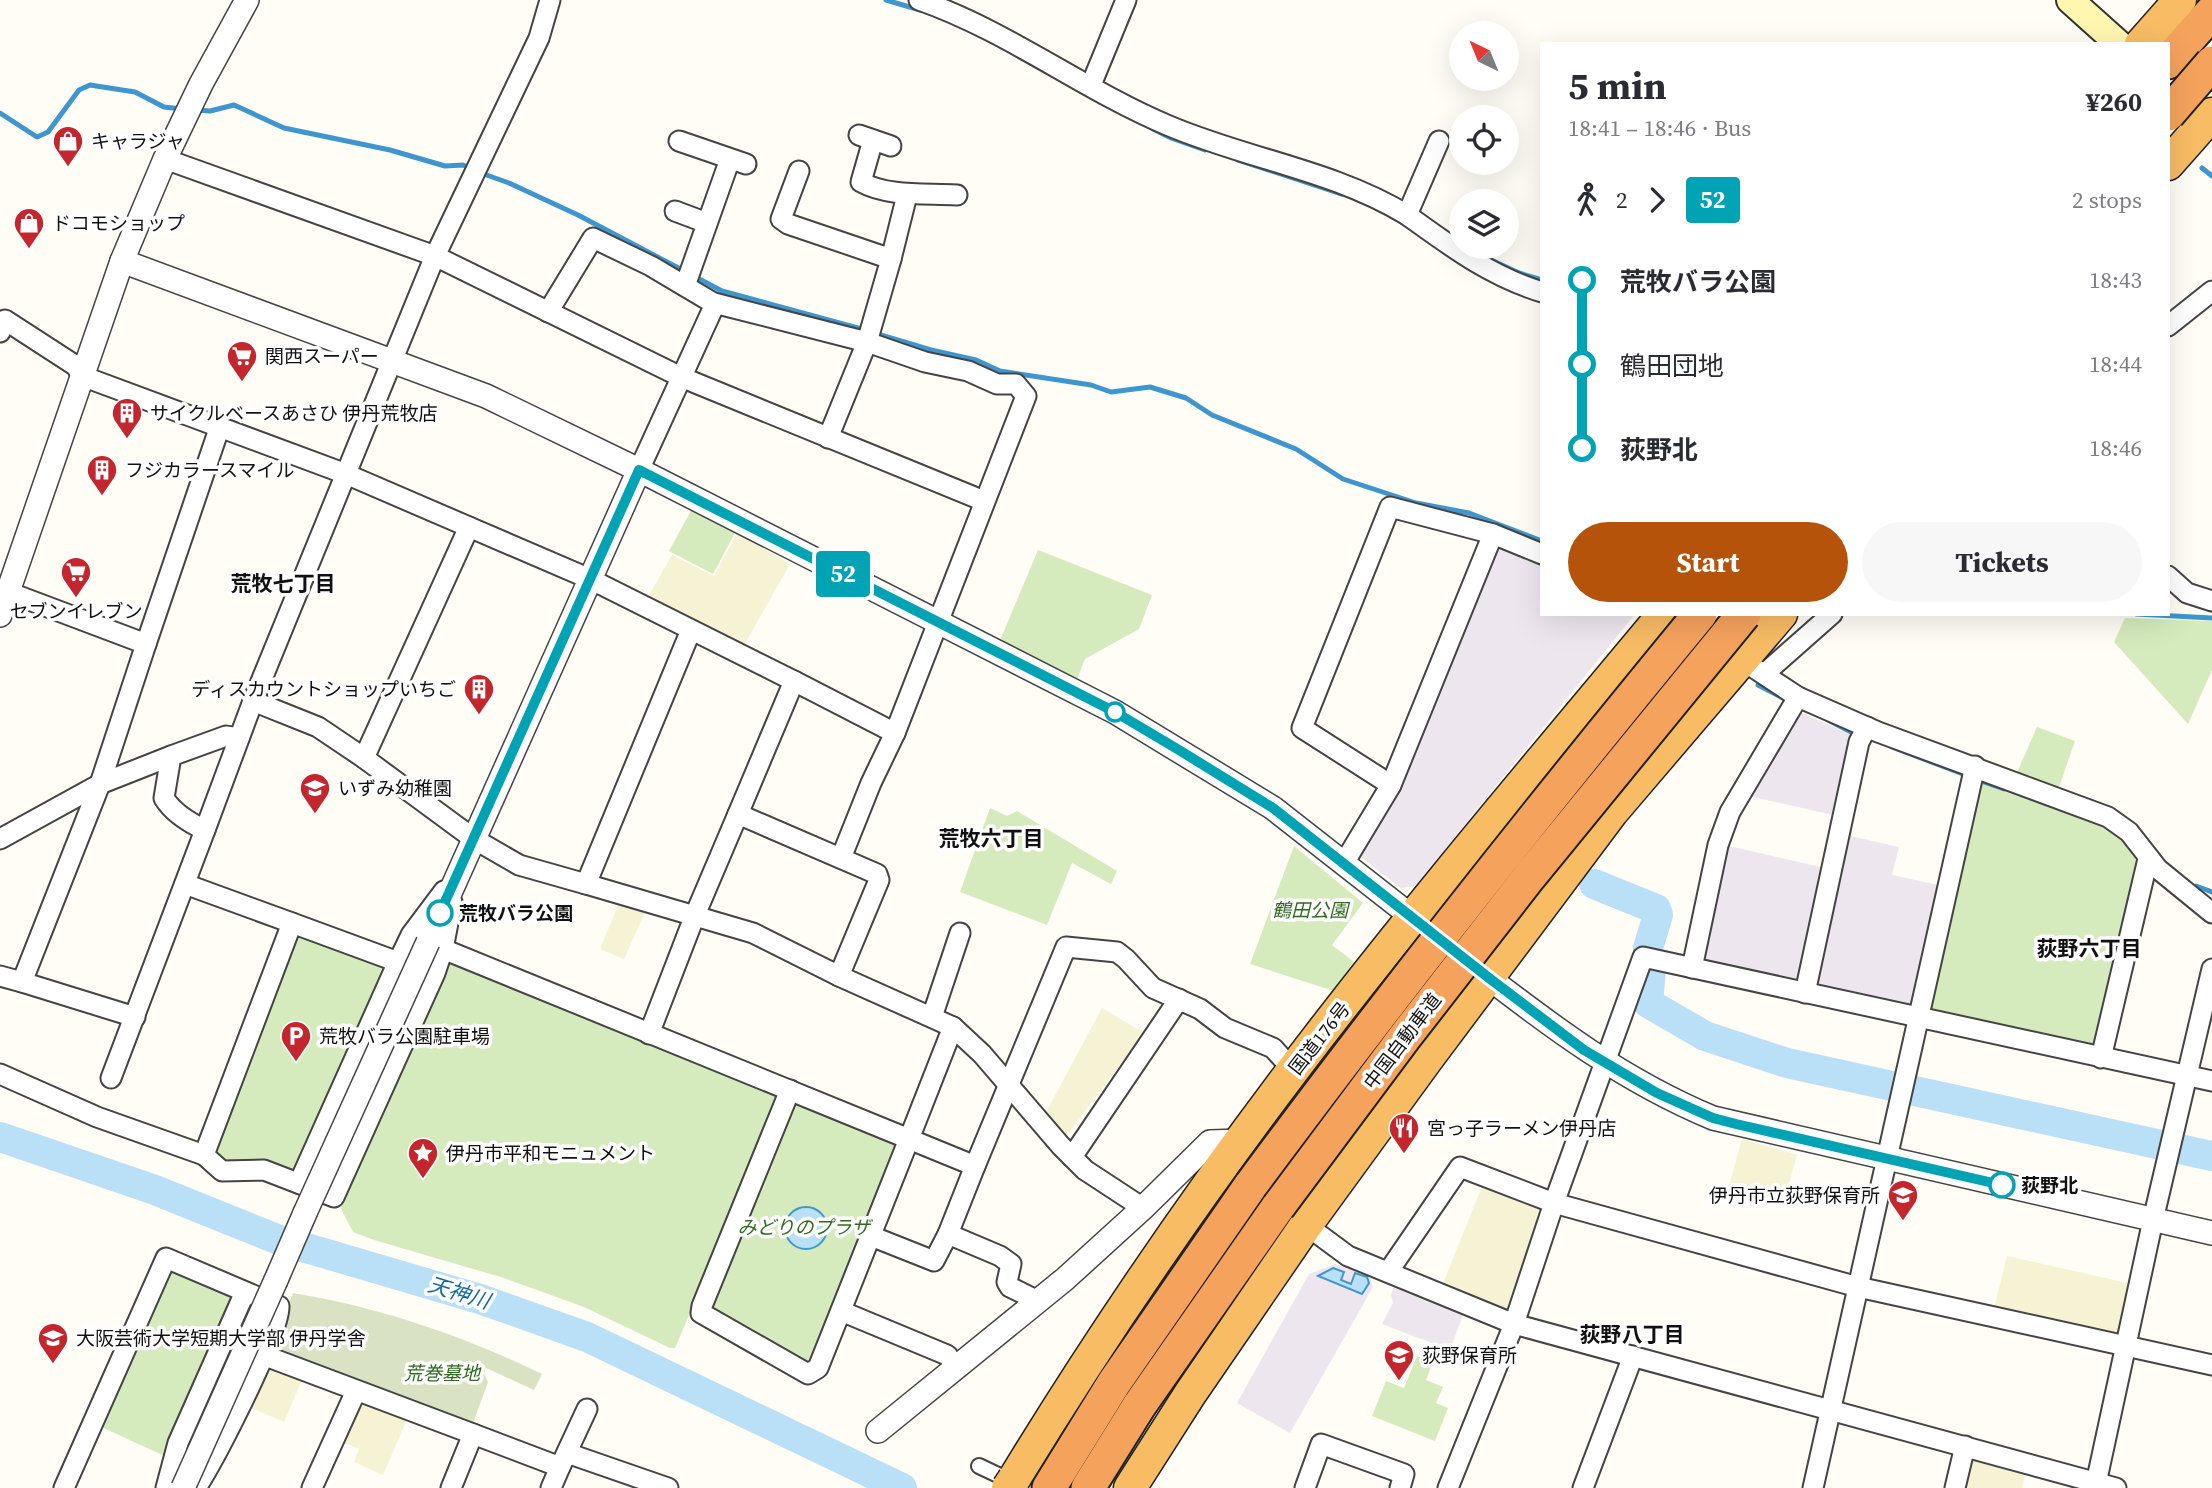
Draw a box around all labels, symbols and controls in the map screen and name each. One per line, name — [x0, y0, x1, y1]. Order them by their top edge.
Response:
north arrow — [1449, 21, 1519, 91]
map controls — [1449, 21, 1519, 259]
text: 5 min — [1568, 60, 1667, 112]
text: ¥260 — [2086, 84, 2142, 120]
button: locate — [1449, 105, 1519, 175]
text: 18:41 – 18:46 · Bus — [1568, 112, 1751, 144]
shop icon: キャラジャ — [51, 124, 85, 168]
place label: キャラジャ — [91, 128, 185, 154]
icon: walk — [1568, 181, 1606, 219]
icon: forward — [1638, 181, 1676, 219]
text: 52 — [1700, 183, 1726, 216]
text: 2 — [1616, 184, 1628, 216]
text: 2 stops — [2072, 184, 2142, 216]
button: layers — [1449, 189, 1519, 259]
shop icon: ドコモショップ — [12, 206, 46, 250]
place label: ドコモショップ — [52, 210, 185, 236]
text: 荒牧バラ公園 — [1620, 264, 1776, 300]
text: 18:43 — [2089, 264, 2142, 296]
supermarket icon: 関西スーパー — [225, 339, 259, 383]
place label: 関西スーパー — [265, 343, 379, 369]
text: 鶴田団地 — [1620, 348, 1724, 384]
text: 18:44 — [2089, 348, 2142, 380]
building icon: サイクルベースあさひ 伊丹荒牧店 — [110, 396, 144, 440]
place label: サイクルベースあさひ 伊丹荒牧店 — [150, 400, 438, 426]
text: 荻野北 — [1620, 432, 1698, 468]
text: 18:46 — [2089, 432, 2142, 464]
building icon: フジカラースマイル — [85, 453, 119, 497]
place label: フジカラースマイル — [125, 457, 294, 483]
button: Start — [1568, 522, 1848, 602]
button: Tickets — [1862, 522, 2142, 602]
line badge: 52 — [812, 551, 874, 597]
supermarket icon: セブンイレブン — [59, 555, 93, 599]
text: 52 — [830, 557, 856, 590]
district label: 荒牧七丁目 — [231, 569, 336, 598]
place label: セブンイレブン — [9, 598, 143, 624]
building icon: ディスカウントショップいちご — [462, 672, 496, 716]
place label: ディスカウントショップいちご — [191, 676, 456, 702]
unlabelled marker — [1105, 702, 1125, 722]
school or university icon: いずみ幼稚園 — [298, 771, 332, 815]
place label: いずみ幼稚園 — [338, 775, 452, 801]
district label: 荒牧六丁目 — [939, 824, 1044, 853]
park label: 鶴田公園 — [1272, 897, 1351, 923]
marker: 荒牧バラ公園 — [427, 900, 453, 926]
place label: 荒牧バラ公園 — [459, 900, 573, 926]
district label: 荻野六丁目 — [2037, 934, 2142, 963]
street label: 中国自動車道 — [1357, 988, 1447, 1094]
street label: 国道176号 — [1282, 996, 1356, 1080]
parking icon: 荒牧バラ公園駐車場 — [279, 1019, 313, 1063]
place label: 荒牧バラ公園駐車場 — [319, 1023, 490, 1049]
restaurant icon: 宮っ子ラーメン伊丹店 — [1387, 1111, 1421, 1155]
place label: 宮っ子ラーメン伊丹店 — [1427, 1115, 1616, 1141]
place icon: 伊丹市平和モニュメント — [406, 1136, 440, 1180]
place label: 伊丹市平和モニュメント — [446, 1140, 655, 1166]
marker: 荻野北 — [1989, 1172, 2015, 1198]
place label: 荻野北 — [2021, 1172, 2078, 1198]
school or university icon: 伊丹市立荻野保育所 — [1886, 1178, 1920, 1222]
place label: 伊丹市立荻野保育所 — [1709, 1182, 1880, 1208]
park label: みどりのプラザ — [737, 1214, 873, 1240]
water label: 天神川 — [425, 1269, 495, 1316]
district label: 荻野八丁目 — [1580, 1320, 1685, 1349]
school or university icon: 大阪芸術大学短期大学部 伊丹学舎 — [36, 1321, 70, 1365]
place label: 大阪芸術大学短期大学部 伊丹学舎 — [76, 1325, 365, 1351]
school or university icon: 荻野保育所 — [1382, 1338, 1416, 1382]
place label: 荻野保育所 — [1422, 1342, 1517, 1368]
park label: 荒巻墓地 — [404, 1360, 482, 1386]

